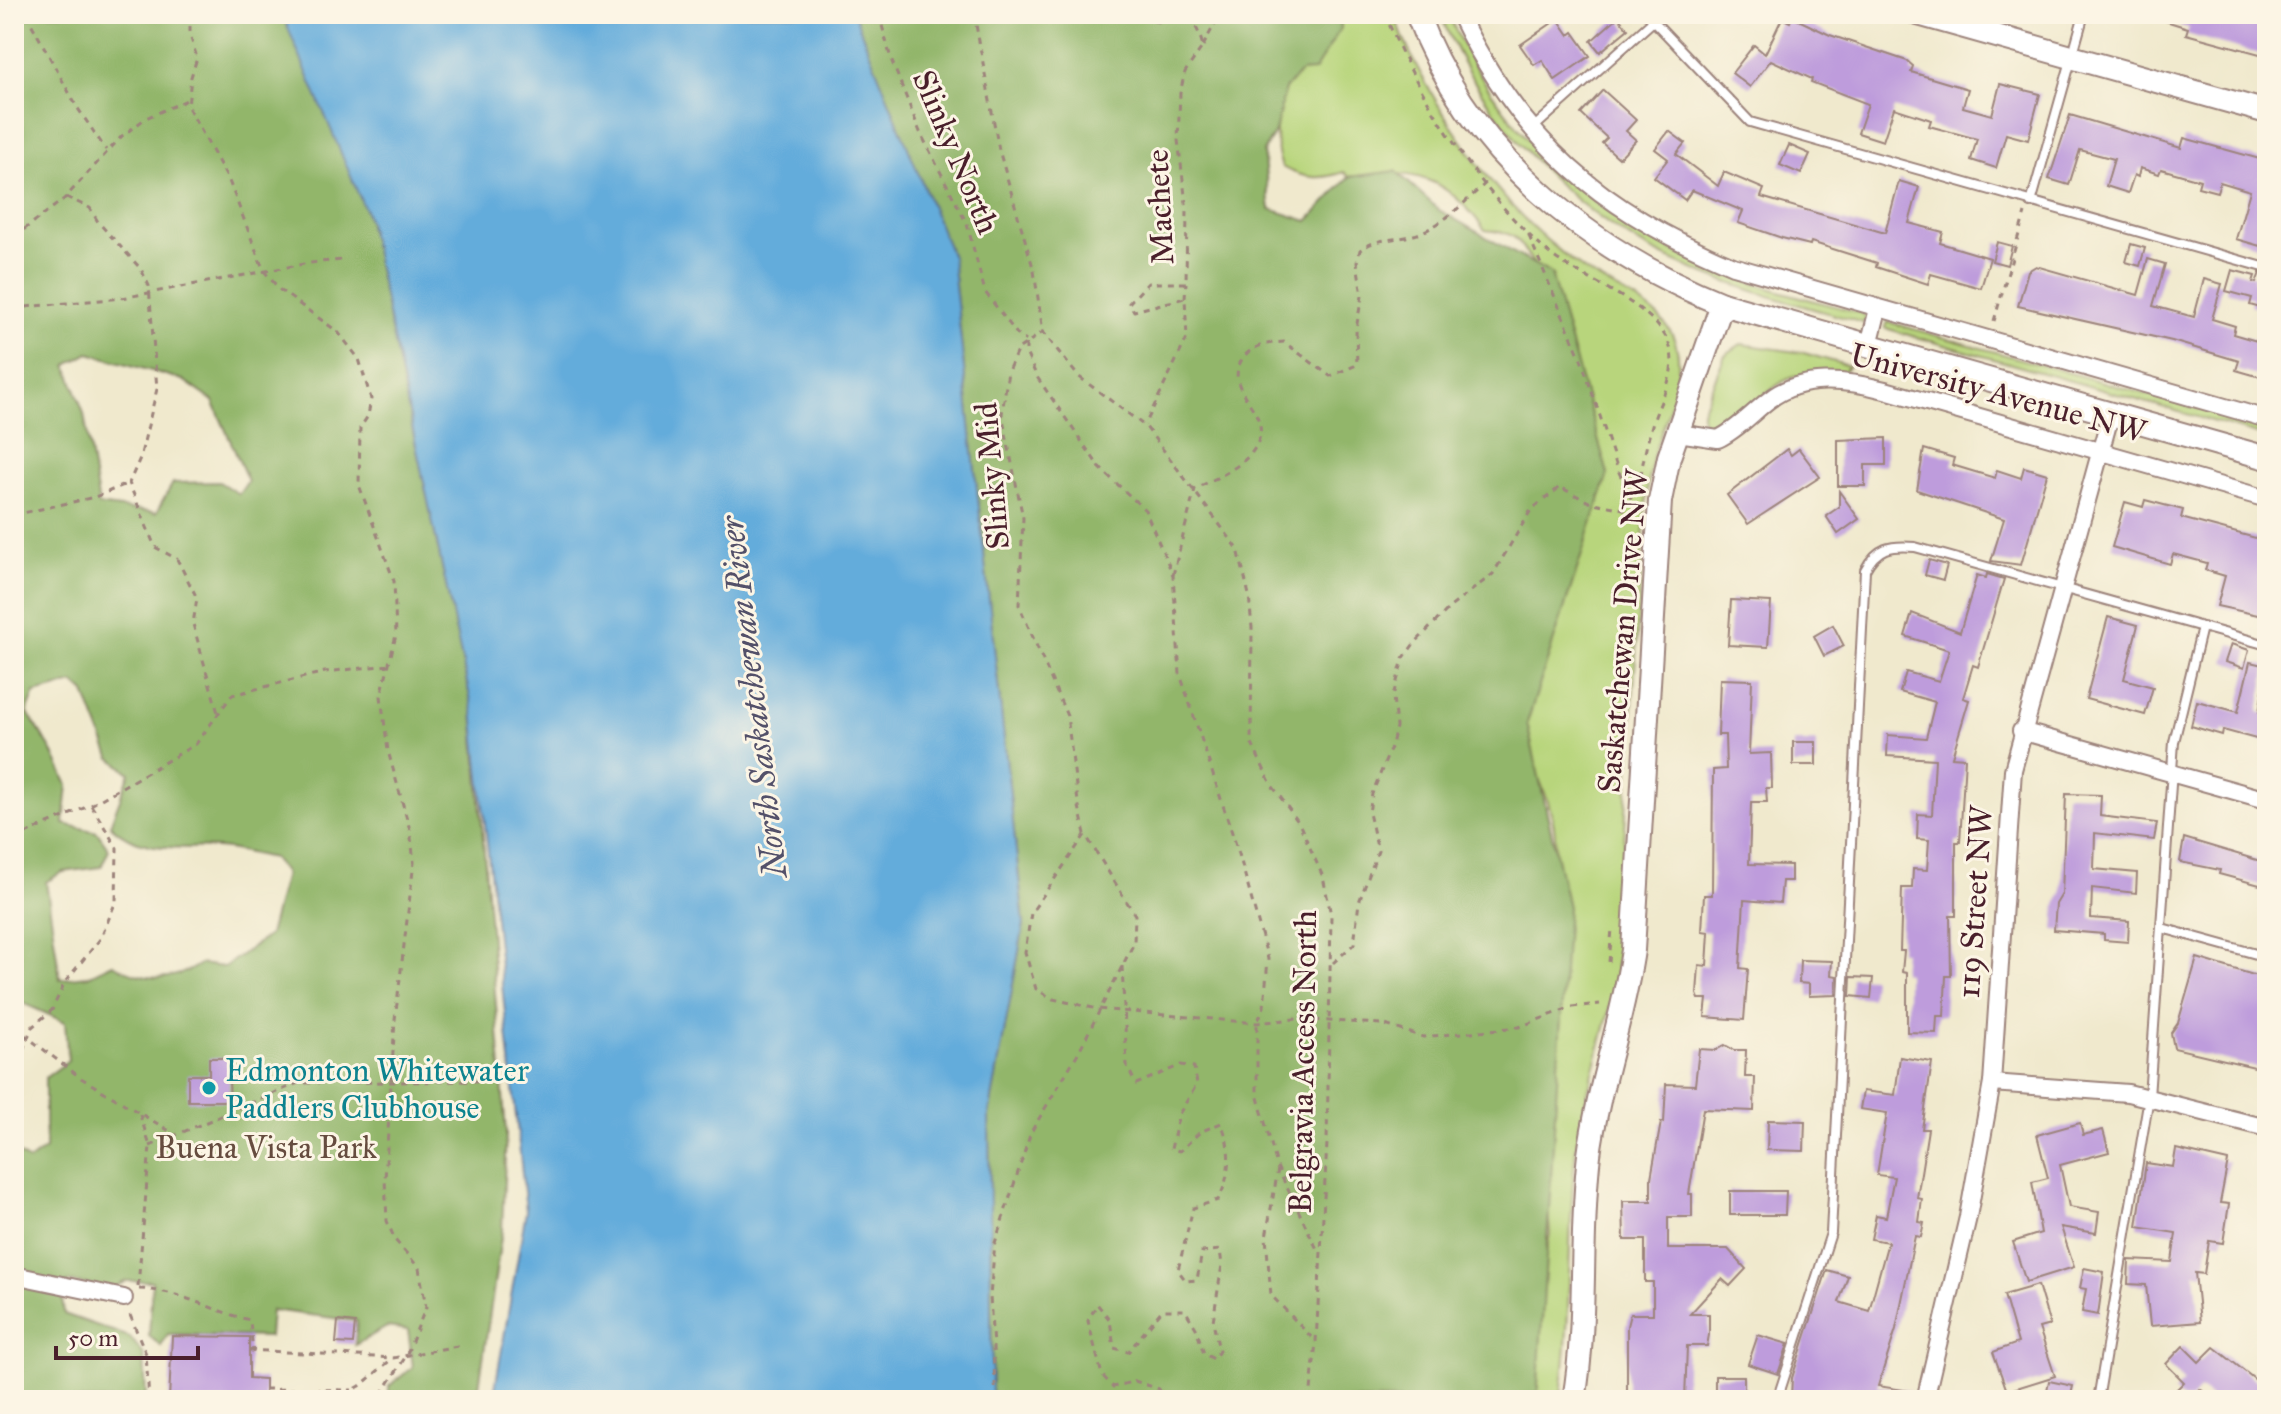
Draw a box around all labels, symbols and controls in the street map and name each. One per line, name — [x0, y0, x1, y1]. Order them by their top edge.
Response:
street label: Slinky North — [904, 64, 1008, 240]
street label: Machete — [1137, 148, 1183, 266]
street label: University Avenue NW — [1846, 335, 2151, 451]
street label: Slinky Mid — [966, 401, 1018, 551]
street label: Saskatchewan Drive NW — [1589, 467, 1657, 794]
water label: North Saskatchewan River — [710, 512, 796, 882]
street label: 119 Street NW — [1949, 804, 2001, 1000]
street label: Belgravia Access North — [1281, 910, 1325, 1214]
place label: Edmonton Whitewater Paddlers Clubhouse — [225, 1051, 529, 1127]
marker: Edmonton Whitewater Paddlers Clubhouse — [200, 1079, 218, 1097]
park label: Buena Vista Park — [155, 1128, 377, 1167]
scale bar — [56, 1310, 198, 1360]
text: 50 m — [68, 1323, 118, 1353]

